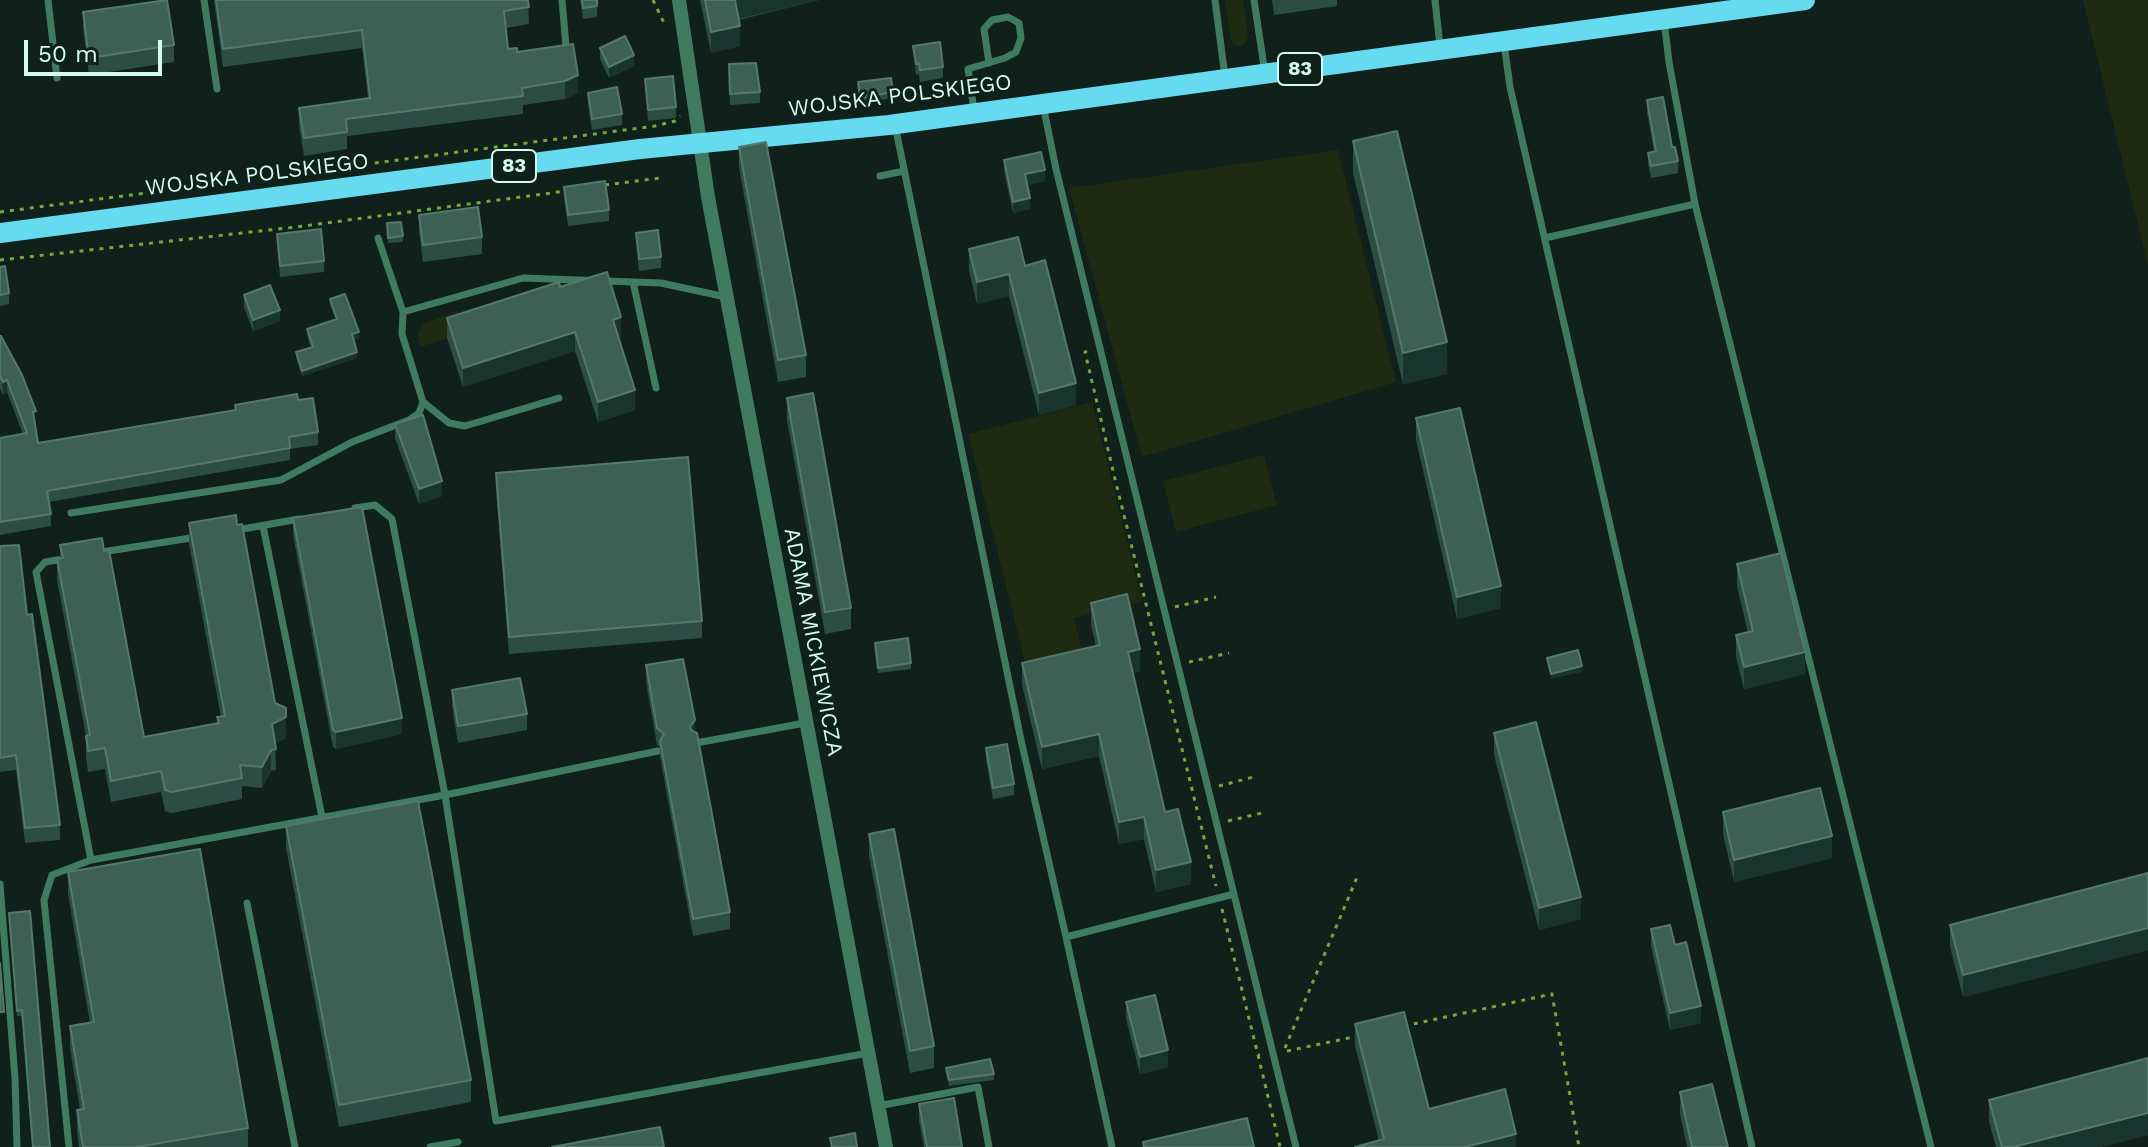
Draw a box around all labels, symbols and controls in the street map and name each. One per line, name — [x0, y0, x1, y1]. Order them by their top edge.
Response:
scale bar — [28, 24, 166, 74]
text: 50 m — [38, 40, 98, 68]
road number: 83 — [1278, 53, 1322, 85]
street label: WOJSKA POLSKIEGO — [787, 69, 1013, 123]
street label: WOJSKA POLSKIEGO — [144, 148, 370, 202]
road number: 83 — [492, 150, 536, 182]
street label: ADAMA MICKIEWICZA — [778, 526, 848, 758]

